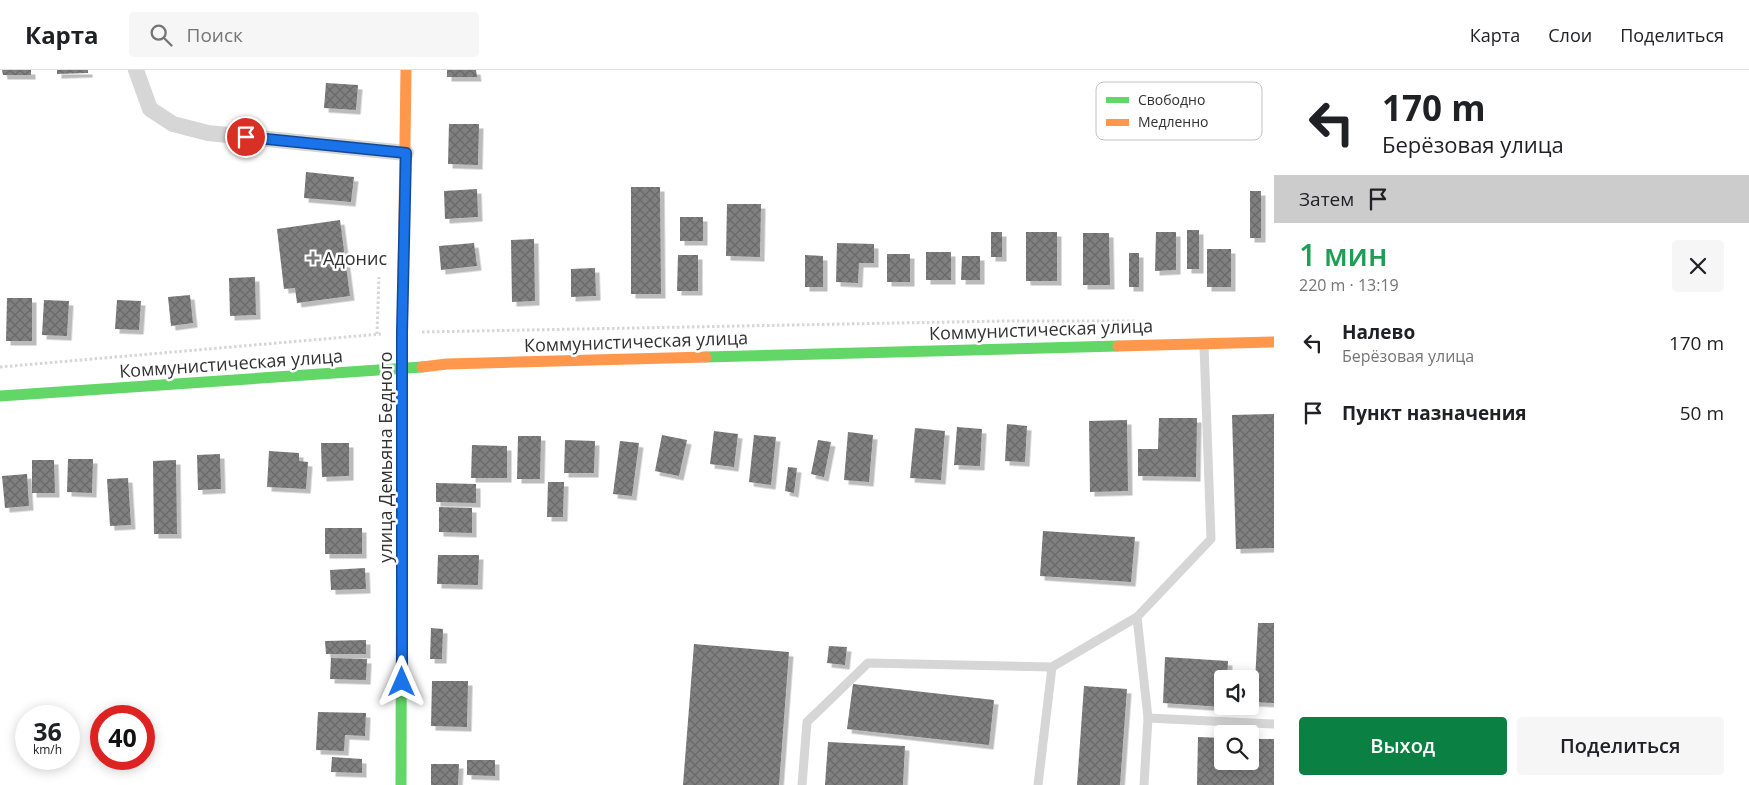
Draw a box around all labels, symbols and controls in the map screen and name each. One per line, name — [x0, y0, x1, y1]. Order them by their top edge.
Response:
search box — [129, 12, 479, 57]
text: Карта — [25, 18, 99, 51]
icon: search — [147, 21, 175, 49]
text: Поиск — [187, 22, 243, 48]
text: Карта — [1470, 23, 1520, 47]
text: Слои — [1548, 23, 1592, 47]
text: Поделиться — [1620, 23, 1724, 47]
legend — [1096, 82, 1262, 140]
text: 170 m — [1382, 84, 1486, 131]
text: Свободно — [1138, 90, 1205, 109]
icon: left — [1299, 90, 1364, 155]
text: Медленно — [1138, 112, 1209, 131]
pin — [225, 116, 267, 158]
icon: arrive — [232, 123, 260, 151]
text: Берёзовая улица — [1382, 129, 1564, 159]
icon: arrive — [1364, 185, 1392, 213]
text: Затем — [1299, 186, 1354, 212]
text: 1 мин — [1299, 234, 1387, 275]
button: close — [1672, 240, 1724, 292]
place label: Адонис — [323, 246, 387, 270]
marker: Адонис — [307, 252, 319, 264]
text: 220 m · 13:19 — [1299, 274, 1399, 296]
street label: Коммунистическая улица — [929, 313, 1153, 345]
text: Налево — [1342, 319, 1415, 345]
street label: Коммунистическая улица — [524, 325, 748, 357]
icon: left — [1299, 329, 1327, 357]
text: 170 m — [1669, 330, 1724, 356]
street label: Коммунистическая улица — [118, 343, 344, 383]
text: Берёзовая улица — [1342, 345, 1474, 367]
street label: улица Демьяна Бедного — [373, 351, 397, 563]
icon: arrive — [1299, 399, 1327, 427]
text: Пункт назначения — [1342, 400, 1527, 426]
text: 50 m — [1680, 400, 1724, 426]
position arrow — [375, 655, 427, 707]
map controls — [1214, 670, 1259, 770]
button: sound — [1214, 670, 1259, 715]
speed limit sign: 40 — [90, 705, 155, 770]
text: 36 — [33, 714, 62, 748]
button: Выход — [1299, 717, 1507, 775]
button: Поделиться — [1517, 717, 1724, 775]
button: search — [1214, 725, 1259, 770]
text: km/h — [33, 741, 62, 758]

